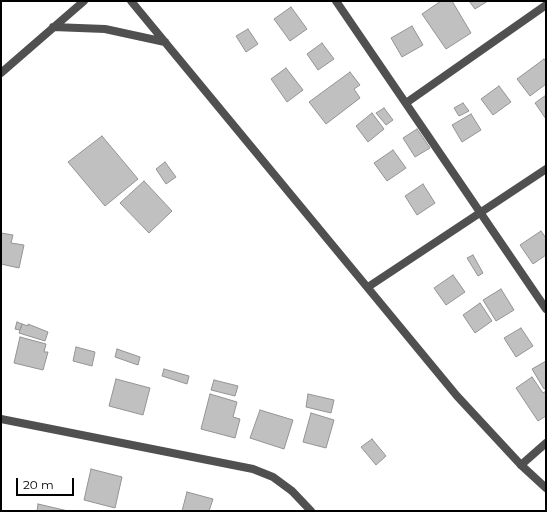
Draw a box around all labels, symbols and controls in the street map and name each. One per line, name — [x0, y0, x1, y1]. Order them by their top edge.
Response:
scale bar — [18, 470, 76, 496]
text: 20 m — [23, 477, 54, 492]

